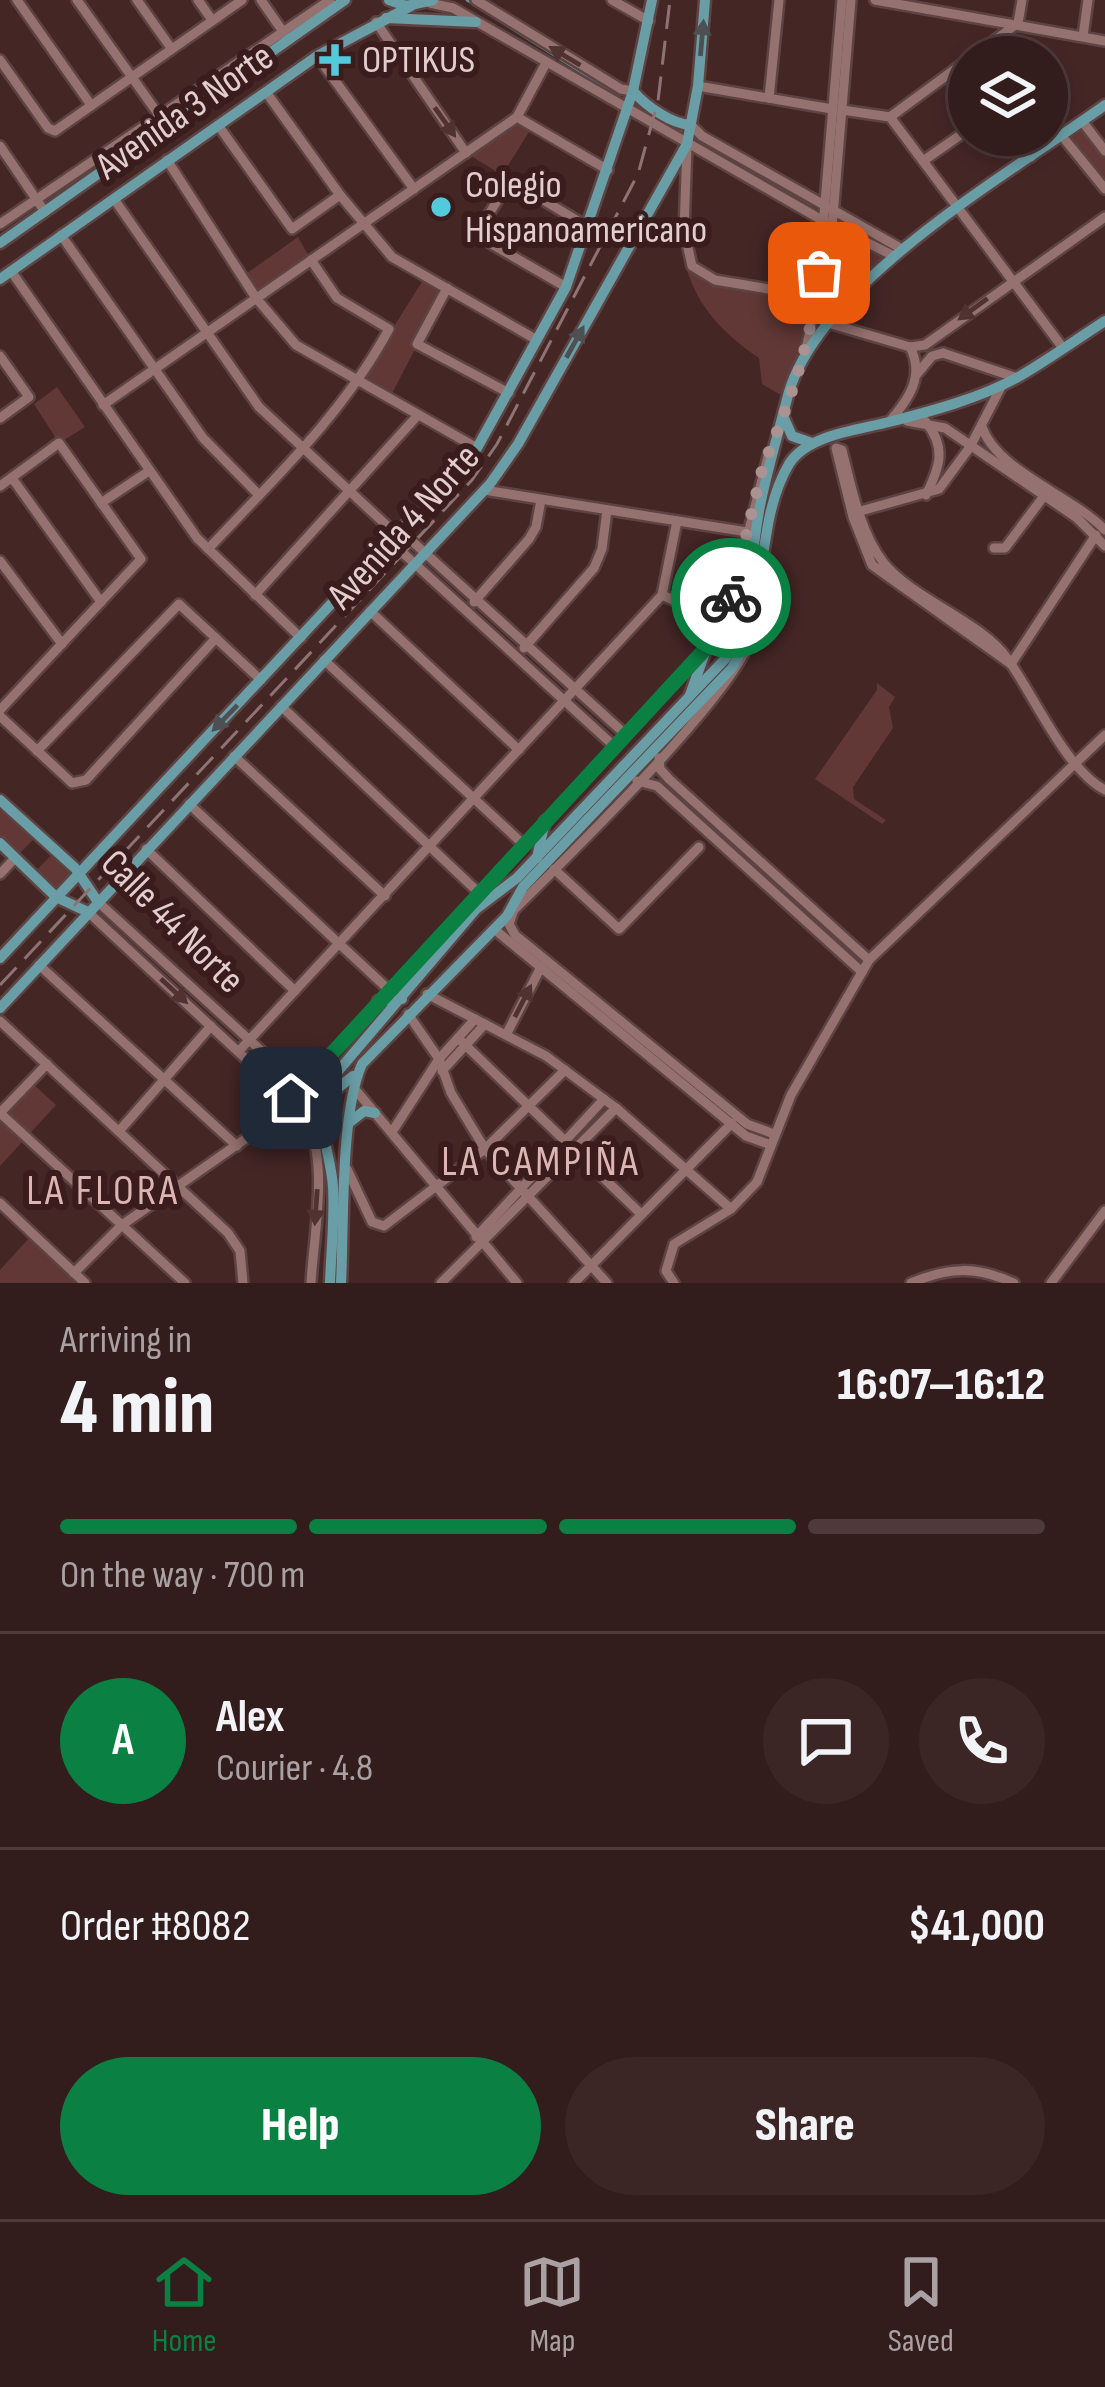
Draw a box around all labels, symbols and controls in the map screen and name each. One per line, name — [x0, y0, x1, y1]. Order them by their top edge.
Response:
one-way arrow — [693, 19, 712, 56]
street label: Avenida 3 Norte — [86, 34, 283, 191]
map controls — [948, 36, 1068, 156]
button: layers — [948, 36, 1068, 156]
place label: OPTIKUS — [362, 37, 475, 84]
marker: OPTIKUS — [319, 44, 351, 76]
one-way arrow — [548, 46, 582, 67]
one-way arrow — [433, 106, 456, 139]
place label: Colegio Hispanoamericano — [465, 162, 707, 254]
marker: Colegio Hispanoamericano — [428, 194, 454, 220]
pin — [768, 222, 870, 324]
icon: bag — [786, 240, 852, 306]
one-way arrow — [957, 296, 989, 320]
one-way arrow — [564, 325, 585, 359]
street label: Avenida 4 Norte — [317, 435, 490, 620]
courier — [671, 538, 791, 658]
icon: bike — [698, 565, 764, 631]
one-way arrow — [212, 703, 240, 732]
street label: Calle 44 Norte — [90, 840, 254, 1004]
one-way arrow — [159, 977, 188, 1004]
one-way arrow — [513, 984, 533, 1019]
pin — [240, 1047, 342, 1149]
icon: home — [258, 1065, 324, 1131]
district label: LA CAMPIÑA — [441, 1137, 641, 1188]
district label: LA FLORA — [26, 1166, 180, 1217]
one-way arrow — [306, 1189, 325, 1226]
text: Arriving in — [60, 1317, 192, 1364]
text: 16:07–16:12 — [837, 1358, 1045, 1413]
text: 4 min — [60, 1362, 214, 1455]
text: On the way · 700 m — [60, 1552, 305, 1599]
button: chat — [763, 1678, 889, 1804]
button: phone — [919, 1678, 1045, 1804]
text: Alex — [216, 1690, 284, 1745]
text: A — [112, 1713, 134, 1768]
text: Courier · 4.8 — [216, 1745, 373, 1792]
text: Order #8082 — [60, 1899, 250, 1954]
text: $41,000 — [908, 1899, 1045, 1954]
button: Help — [60, 2057, 541, 2195]
button: Share — [565, 2057, 1045, 2195]
tab: Home — [151, 2249, 217, 2361]
tab: Map — [519, 2249, 585, 2361]
tab: Saved — [888, 2249, 954, 2361]

